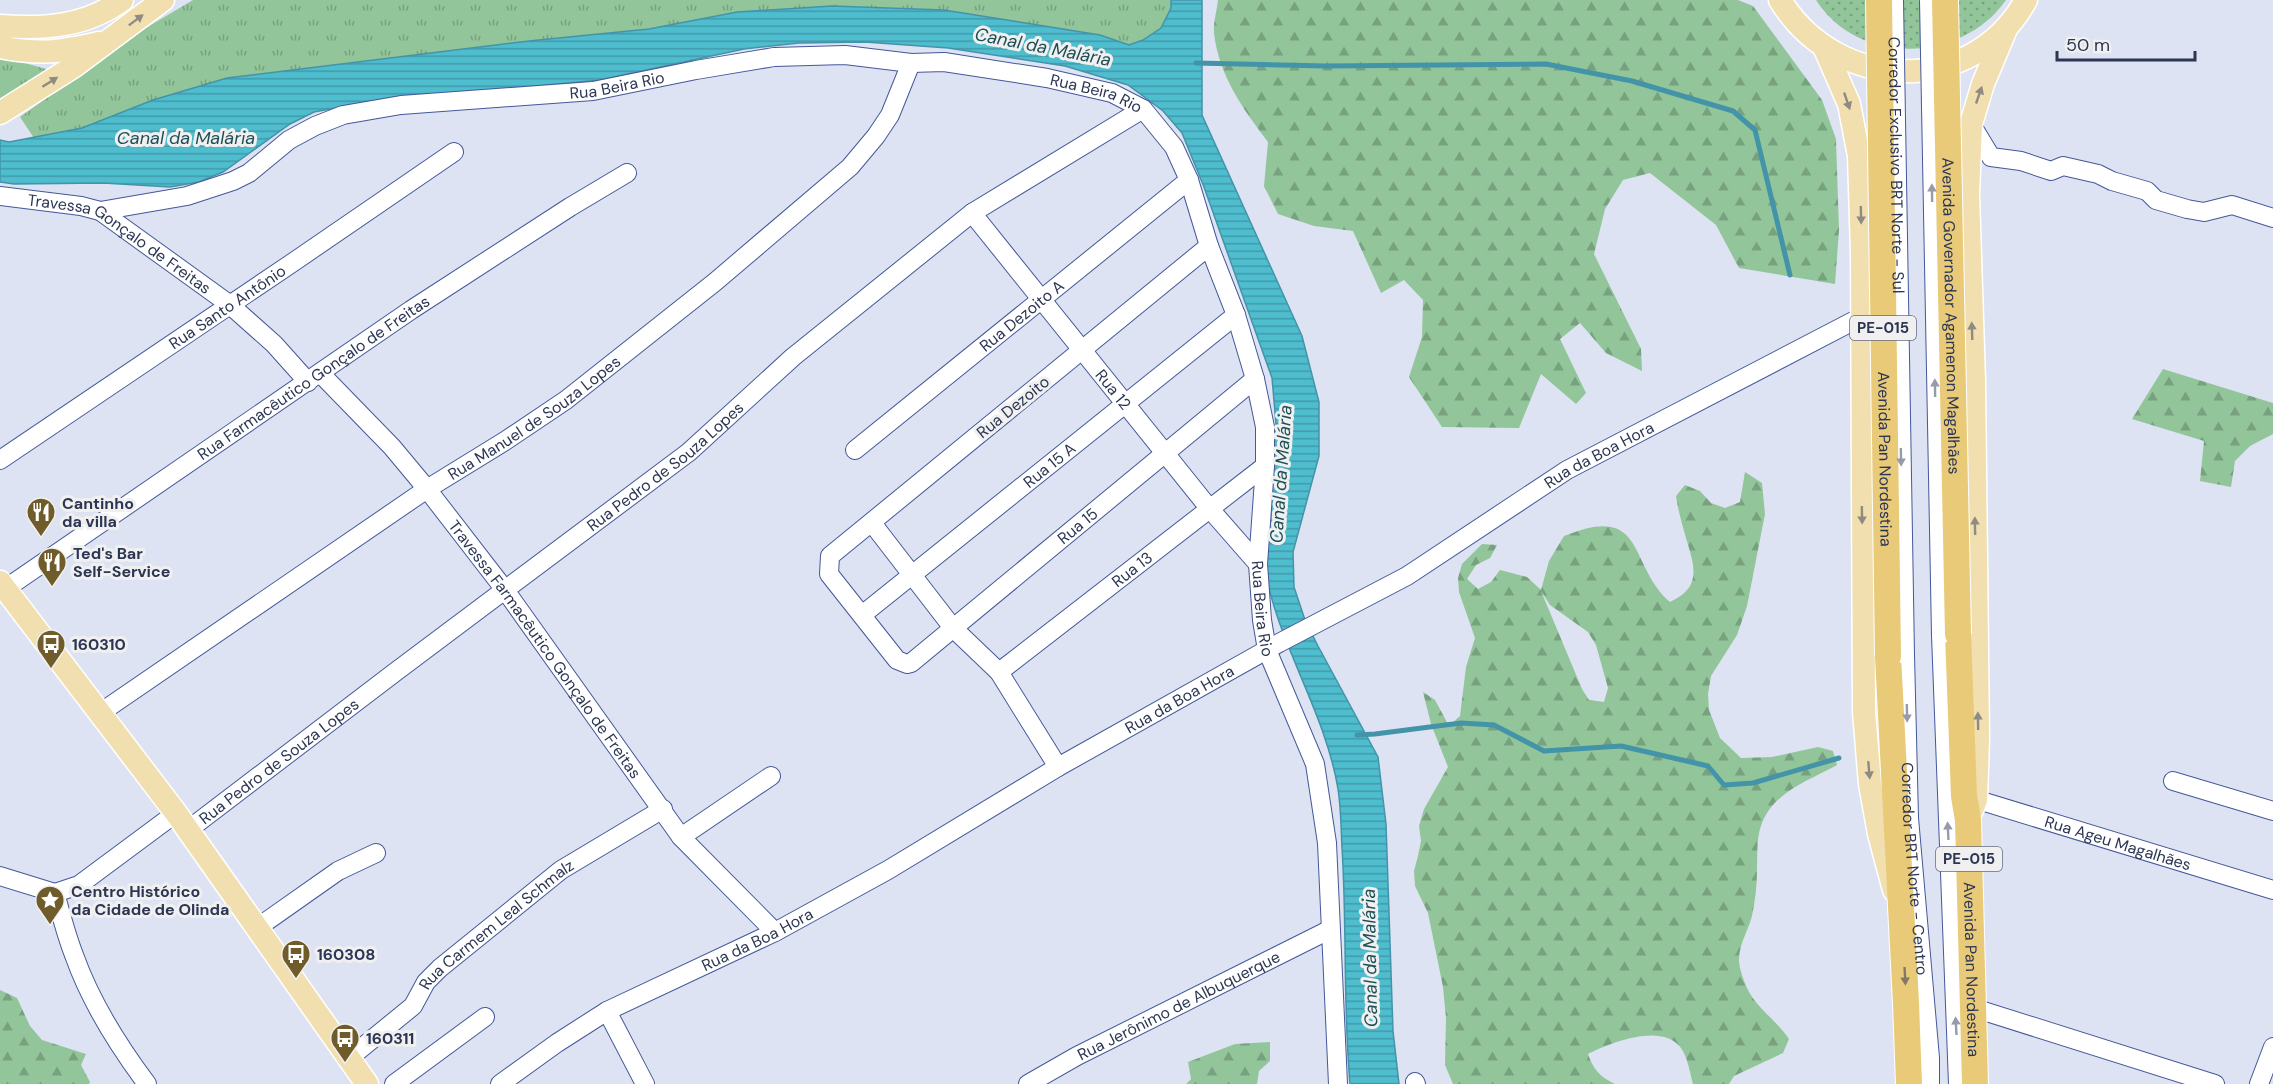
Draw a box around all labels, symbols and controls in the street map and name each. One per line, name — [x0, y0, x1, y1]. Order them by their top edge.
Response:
one-way arrow — [129, 15, 144, 27]
water label: Canal da Malária — [973, 22, 1113, 72]
scale bar — [2057, 24, 2195, 62]
text: 50 m — [2066, 33, 2110, 57]
street label: Corredor Exclusivo BRT Norte - Sul — [1884, 36, 1909, 294]
street label: Rua Beira Rio — [569, 66, 666, 103]
street label: Rua Beira Rio — [1048, 69, 1146, 117]
one-way arrow — [42, 76, 58, 87]
one-way arrow — [1975, 86, 1985, 104]
one-way arrow — [1842, 92, 1852, 110]
water label: Canal da Malária — [117, 126, 255, 150]
street label: Avenida Governador Agamenon Magalhães — [1938, 157, 1965, 475]
one-way arrow — [1927, 183, 1936, 202]
street label: Travessa Gonçalo de Freitas — [26, 189, 216, 298]
one-way arrow — [1856, 205, 1865, 224]
street label: Rua Santo Antônio — [165, 260, 290, 354]
street label: Rua Dezoito A — [975, 275, 1068, 356]
street label: Rua Farmacêutico Gonçalo de Freitas — [193, 290, 434, 464]
road number: PE-015 — [1850, 316, 1916, 340]
one-way arrow — [1967, 321, 1977, 340]
street label: Rua Manuel de Souza Lopes — [443, 351, 625, 484]
street label: Rua 12 — [1091, 365, 1136, 414]
street label: Rua Dezoito — [972, 371, 1054, 443]
street label: Avenida Pan Nordestina — [1874, 371, 1897, 547]
one-way arrow — [1930, 378, 1940, 397]
street label: Rua Pedro de Souza Lopes — [582, 397, 748, 536]
water label: Canal da Malária — [1264, 404, 1298, 544]
street label: Rua da Boa Hora — [1540, 416, 1657, 493]
street label: Rua 15 A — [1019, 437, 1080, 492]
one-way arrow — [1897, 448, 1906, 467]
place label: Cantinho da villa — [62, 493, 134, 532]
restaurant icon: Cantinho da villa — [25, 496, 57, 538]
street label: Rua 15 — [1053, 503, 1102, 548]
one-way arrow — [1858, 505, 1867, 524]
street label: Travessa Farmacêutico Gonçalo de Freitas — [444, 516, 646, 782]
one-way arrow — [1971, 516, 1980, 535]
place label: Ted's Bar Self-Service — [73, 543, 170, 582]
restaurant icon: Ted's Bar Self-Service — [36, 546, 68, 588]
street label: Rua 13 — [1107, 547, 1156, 592]
street label: Rua Beira Rio — [1247, 560, 1279, 660]
bus stop icon: 160310 — [35, 628, 67, 670]
place label: 160310 — [72, 634, 126, 655]
street label: Rua da Boa Hora — [1121, 660, 1238, 738]
street label: Rua Pedro de Souza Lopes — [195, 693, 363, 828]
one-way arrow — [1902, 704, 1911, 723]
one-way arrow — [1973, 711, 1983, 730]
one-way arrow — [1864, 760, 1874, 779]
street label: Corredor BRT Norte - Centro — [1897, 762, 1933, 976]
street label: Rua Ageu Magalhães — [2042, 810, 2194, 875]
one-way arrow — [1943, 821, 1952, 840]
road number: PE-015 — [1936, 847, 2002, 871]
street label: Rua Carmem Leal Schmalz — [414, 854, 577, 993]
place label: Centro Histórico da Cidade de Olinda — [71, 881, 229, 920]
street label: Avenida Pan Nordestina — [1959, 882, 1985, 1057]
place icon: Centro Histórico da Cidade de Olinda — [34, 884, 66, 926]
water label: Canal da Malária — [1357, 889, 1383, 1027]
street label: Rua da Boa Hora — [698, 903, 817, 976]
bus stop icon: 160308 — [280, 938, 312, 980]
place label: 160308 — [317, 944, 375, 965]
street label: Rua Jerônimo de Albuquerque — [1074, 946, 1283, 1065]
one-way arrow — [1900, 967, 1910, 986]
one-way arrow — [1952, 1016, 1961, 1035]
bus stop icon: 160311 — [329, 1022, 361, 1064]
place label: 160311 — [366, 1028, 414, 1049]

